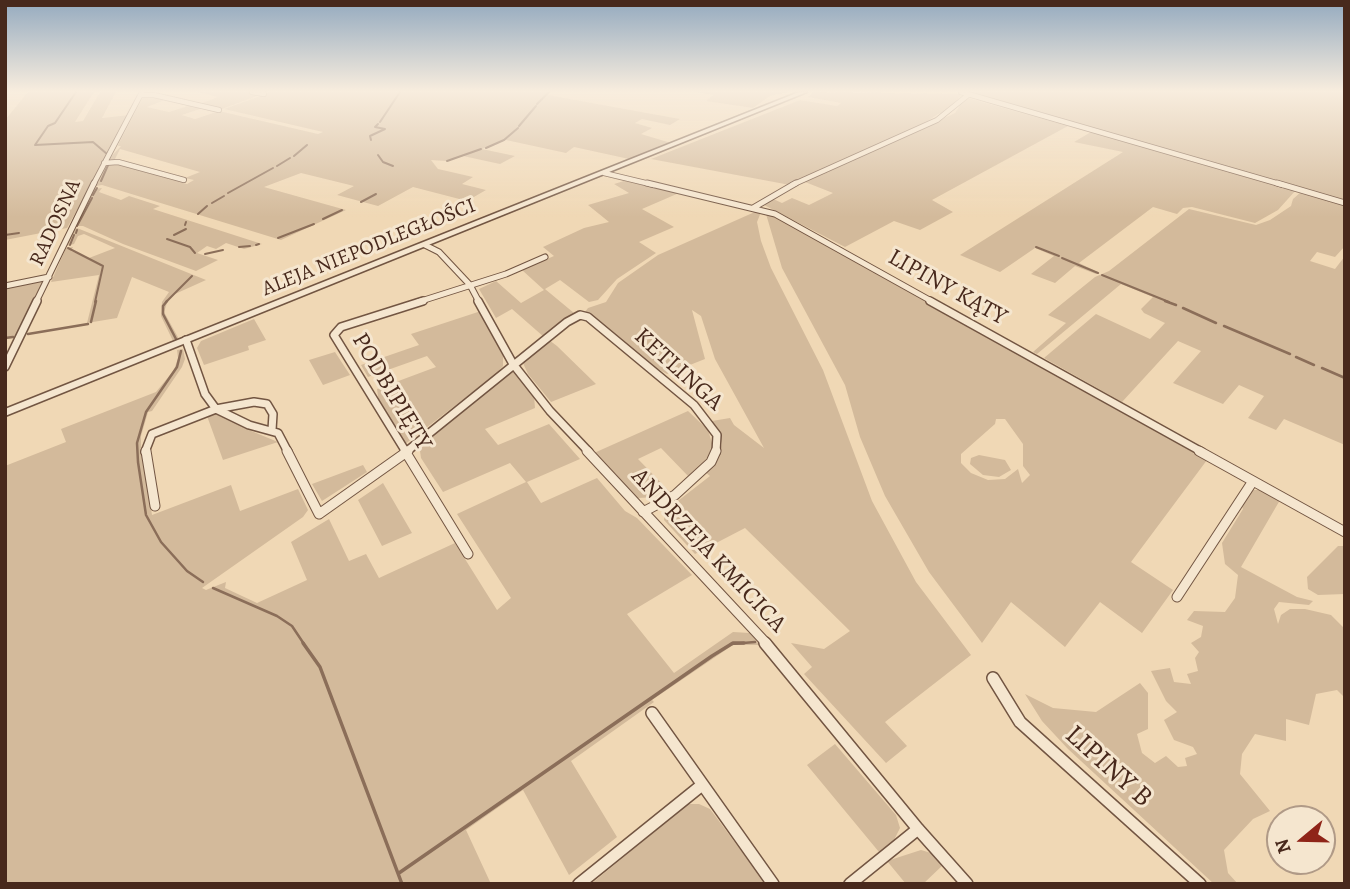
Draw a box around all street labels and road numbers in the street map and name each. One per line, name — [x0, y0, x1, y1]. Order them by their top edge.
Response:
street label: RADOSNA — [25, 176, 87, 270]
street label: ALEJA NIEPODLEGŁOŚCI — [259, 194, 479, 302]
street label: LIPINY KĄTY — [883, 244, 1011, 332]
street label: KETLINGA — [627, 322, 729, 418]
street label: PODBIPIĘTY — [345, 328, 437, 456]
street label: ANDRZEJA KMICICA — [625, 463, 791, 639]
street label: LIPINY B — [1057, 719, 1159, 815]

